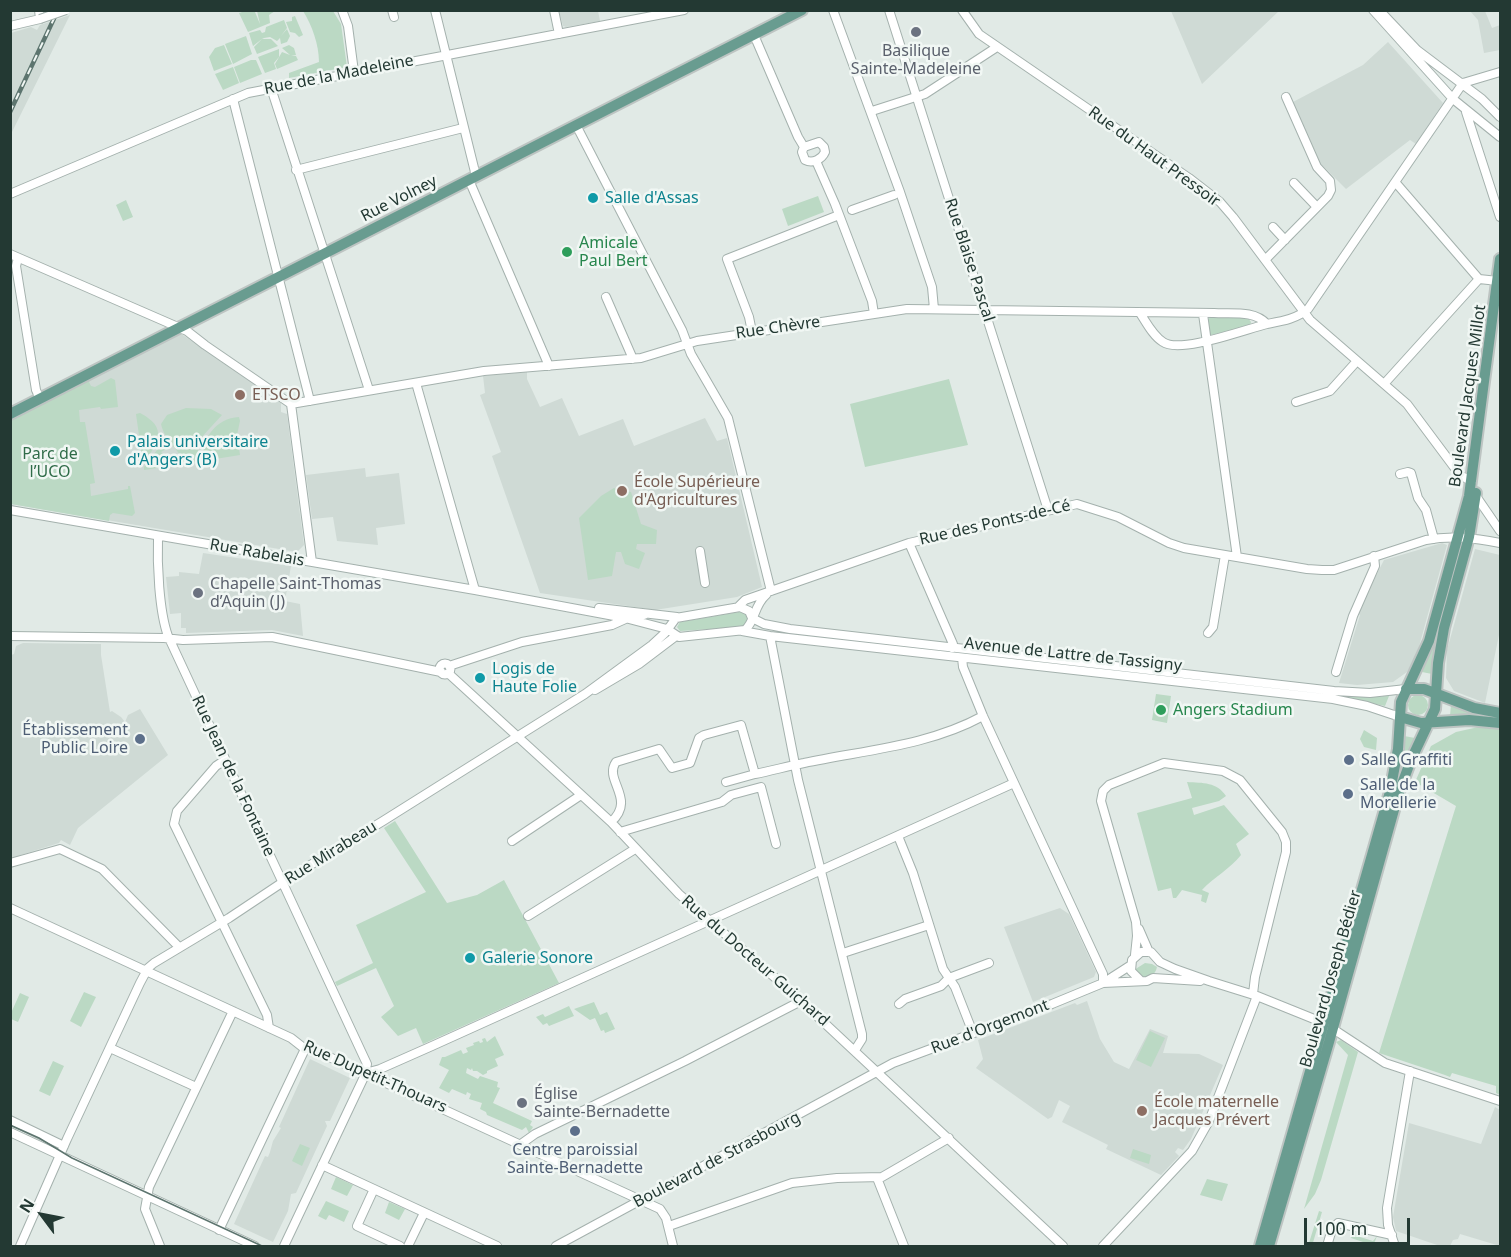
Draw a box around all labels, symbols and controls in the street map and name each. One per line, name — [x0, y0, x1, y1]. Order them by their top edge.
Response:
marker: Basilique Sainte-Madeleine — [909, 25, 923, 39]
place label: Basilique Sainte-Madeleine — [851, 41, 981, 79]
street label: Rue de la Madeleine — [263, 51, 415, 99]
street label: Rue du Haut Pressoir — [1084, 103, 1224, 211]
street label: Rue Volney — [358, 172, 440, 226]
place label: Salle d'Assas — [605, 188, 699, 208]
marker: Salle d'Assas — [586, 191, 600, 205]
street label: Rue Blaise Pascal — [940, 196, 998, 324]
place label: Amicale Paul Bert — [579, 233, 648, 271]
marker: Amicale Paul Bert — [560, 245, 574, 259]
street label: Boulevard Jacques Millot — [1446, 303, 1490, 489]
street label: Rue Chèvre — [734, 313, 822, 343]
place label: ETSCO — [252, 385, 301, 405]
marker: ETSCO — [233, 388, 247, 402]
place label: Palais universitaire d'Angers (B) — [127, 432, 268, 470]
park label: Parc de l’UCO — [22, 444, 78, 482]
marker: Palais universitaire d'Angers (B) — [108, 444, 122, 458]
place label: École Supérieure d'Agricultures — [634, 472, 760, 510]
marker: École Supérieure d'Agricultures — [615, 484, 629, 498]
street label: Rue des Ponts-de-Cé — [917, 496, 1073, 550]
street label: Rue Rabelais — [208, 535, 306, 571]
place label: Chapelle Saint-Thomas d’Aquin (J) — [210, 574, 381, 612]
marker: Chapelle Saint-Thomas d’Aquin (J) — [191, 586, 205, 600]
street label: Avenue de Lattre de Tassigny — [963, 634, 1183, 676]
place label: Logis de Haute Folie — [492, 659, 577, 697]
marker: Logis de Haute Folie — [473, 671, 487, 685]
street label: Rue Jean de la Fontaine — [187, 692, 279, 860]
place label: Angers Stadium — [1173, 700, 1293, 720]
marker: Angers Stadium — [1154, 703, 1168, 717]
place label: Établissement Public Loire — [22, 720, 128, 758]
marker: Établissement Public Loire — [133, 732, 147, 746]
place label: Salle Graffiti — [1361, 750, 1452, 770]
marker: Salle Graffiti — [1342, 753, 1356, 767]
place label: Salle de la Morellerie — [1360, 775, 1437, 813]
marker: Salle de la Morellerie — [1341, 787, 1355, 801]
street label: Rue Mirabeau — [282, 817, 380, 889]
street label: Boulevard Joseph Bédier — [1296, 888, 1366, 1070]
street label: Rue du Docteur Guichard — [677, 892, 833, 1030]
place label: Galerie Sonore — [482, 948, 593, 968]
marker: Galerie Sonore — [463, 951, 477, 965]
street label: Rue d'Orgemont — [928, 996, 1052, 1058]
street label: Rue Dupetit-Thouars — [300, 1037, 450, 1117]
place label: Église Sainte-Bernadette — [534, 1084, 670, 1122]
place label: École maternelle Jacques Prévert — [1154, 1092, 1279, 1130]
marker: Église Sainte-Bernadette — [515, 1096, 529, 1110]
marker: École maternelle Jacques Prévert — [1135, 1104, 1149, 1118]
street label: Boulevard de Strasbourg — [630, 1108, 804, 1212]
marker: Centre paroissial Sainte-Bernadette — [568, 1124, 582, 1138]
place label: Centre paroissial Sainte-Bernadette — [507, 1140, 643, 1178]
north arrow — [12, 1185, 72, 1245]
text: N — [14, 1194, 40, 1217]
scale bar — [1307, 1206, 1414, 1244]
text: 100 m — [1315, 1216, 1367, 1240]

